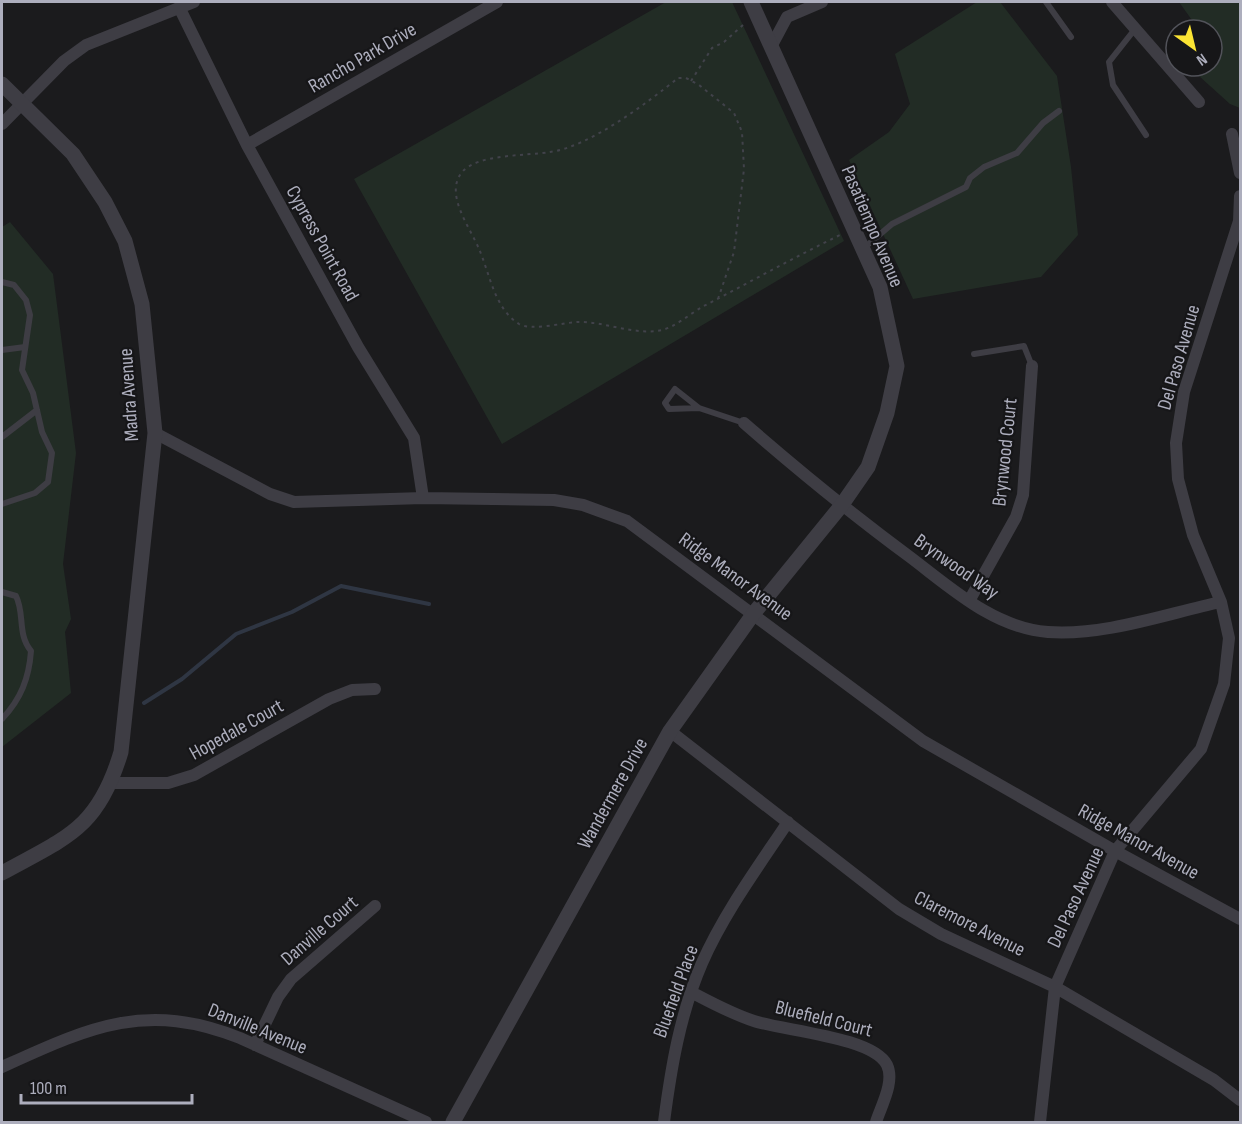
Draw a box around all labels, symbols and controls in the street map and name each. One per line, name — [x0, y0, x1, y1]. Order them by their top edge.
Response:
street label: Rancho Park Drive — [304, 17, 421, 98]
north arrow — [1164, 18, 1224, 78]
text: N — [1193, 49, 1210, 69]
street label: Pasatiempo Avenue — [836, 162, 909, 291]
street label: Cypress Point Road — [281, 182, 364, 305]
street label: Del Paso Avenue — [1153, 302, 1205, 413]
street label: Madra Avenue — [114, 348, 144, 442]
street label: Brynwood Court — [987, 397, 1023, 507]
street label: Ridge Manor Avenue — [674, 528, 797, 626]
street label: Brynwood Way — [909, 529, 1004, 605]
street label: Hopedale Court — [185, 694, 288, 766]
street label: Wandermere Drive — [572, 734, 653, 853]
street label: Ridge Manor Avenue — [1074, 799, 1203, 885]
street label: Del Paso Avenue — [1042, 843, 1110, 952]
street label: Claremore Avenue — [910, 886, 1029, 962]
street label: Danville Court — [276, 891, 363, 971]
street label: Bluefield Place — [648, 942, 704, 1041]
street label: Bluefield Court — [773, 995, 875, 1043]
street label: Danville Avenue — [204, 998, 311, 1060]
scale bar — [21, 1067, 192, 1105]
text: 100 m — [30, 1078, 67, 1099]

